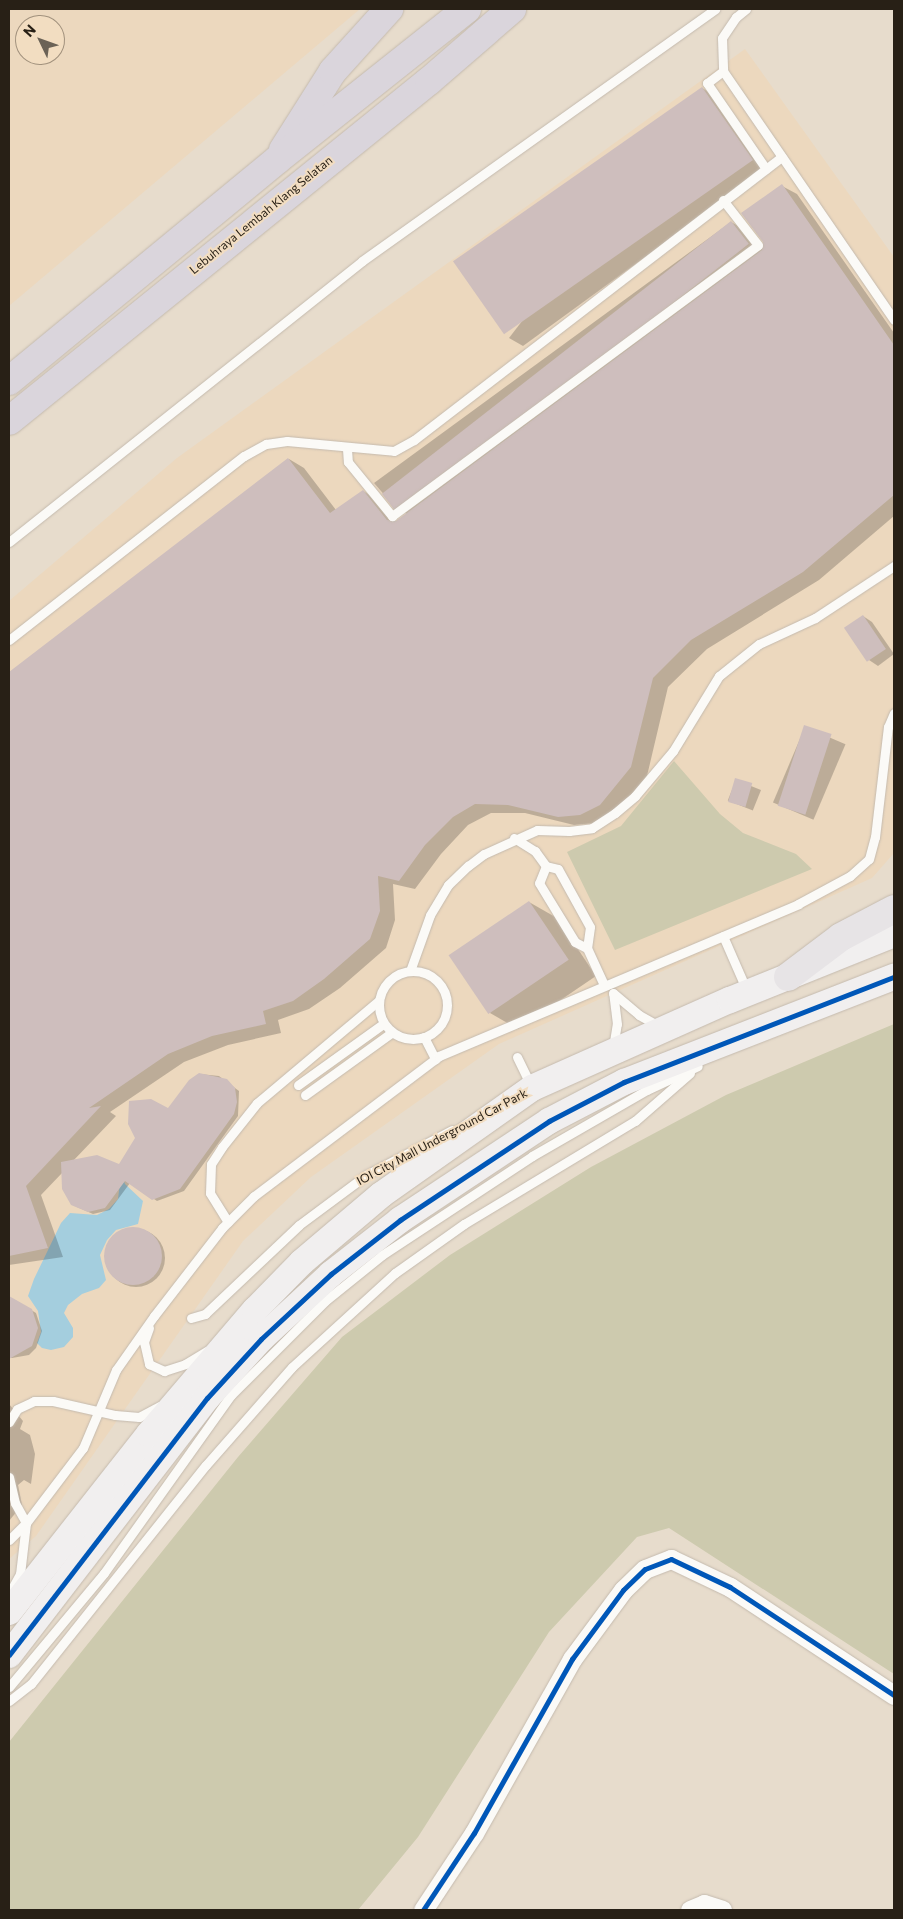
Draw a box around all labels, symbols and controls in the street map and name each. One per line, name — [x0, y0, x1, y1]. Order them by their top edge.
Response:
north arrow — [15, 15, 65, 65]
text: N — [19, 21, 39, 40]
street label: Lebuhraya Lembah Klang Selatan — [187, 153, 335, 277]
street label: IOI City Mall Underground Car Park — [354, 1086, 530, 1188]

